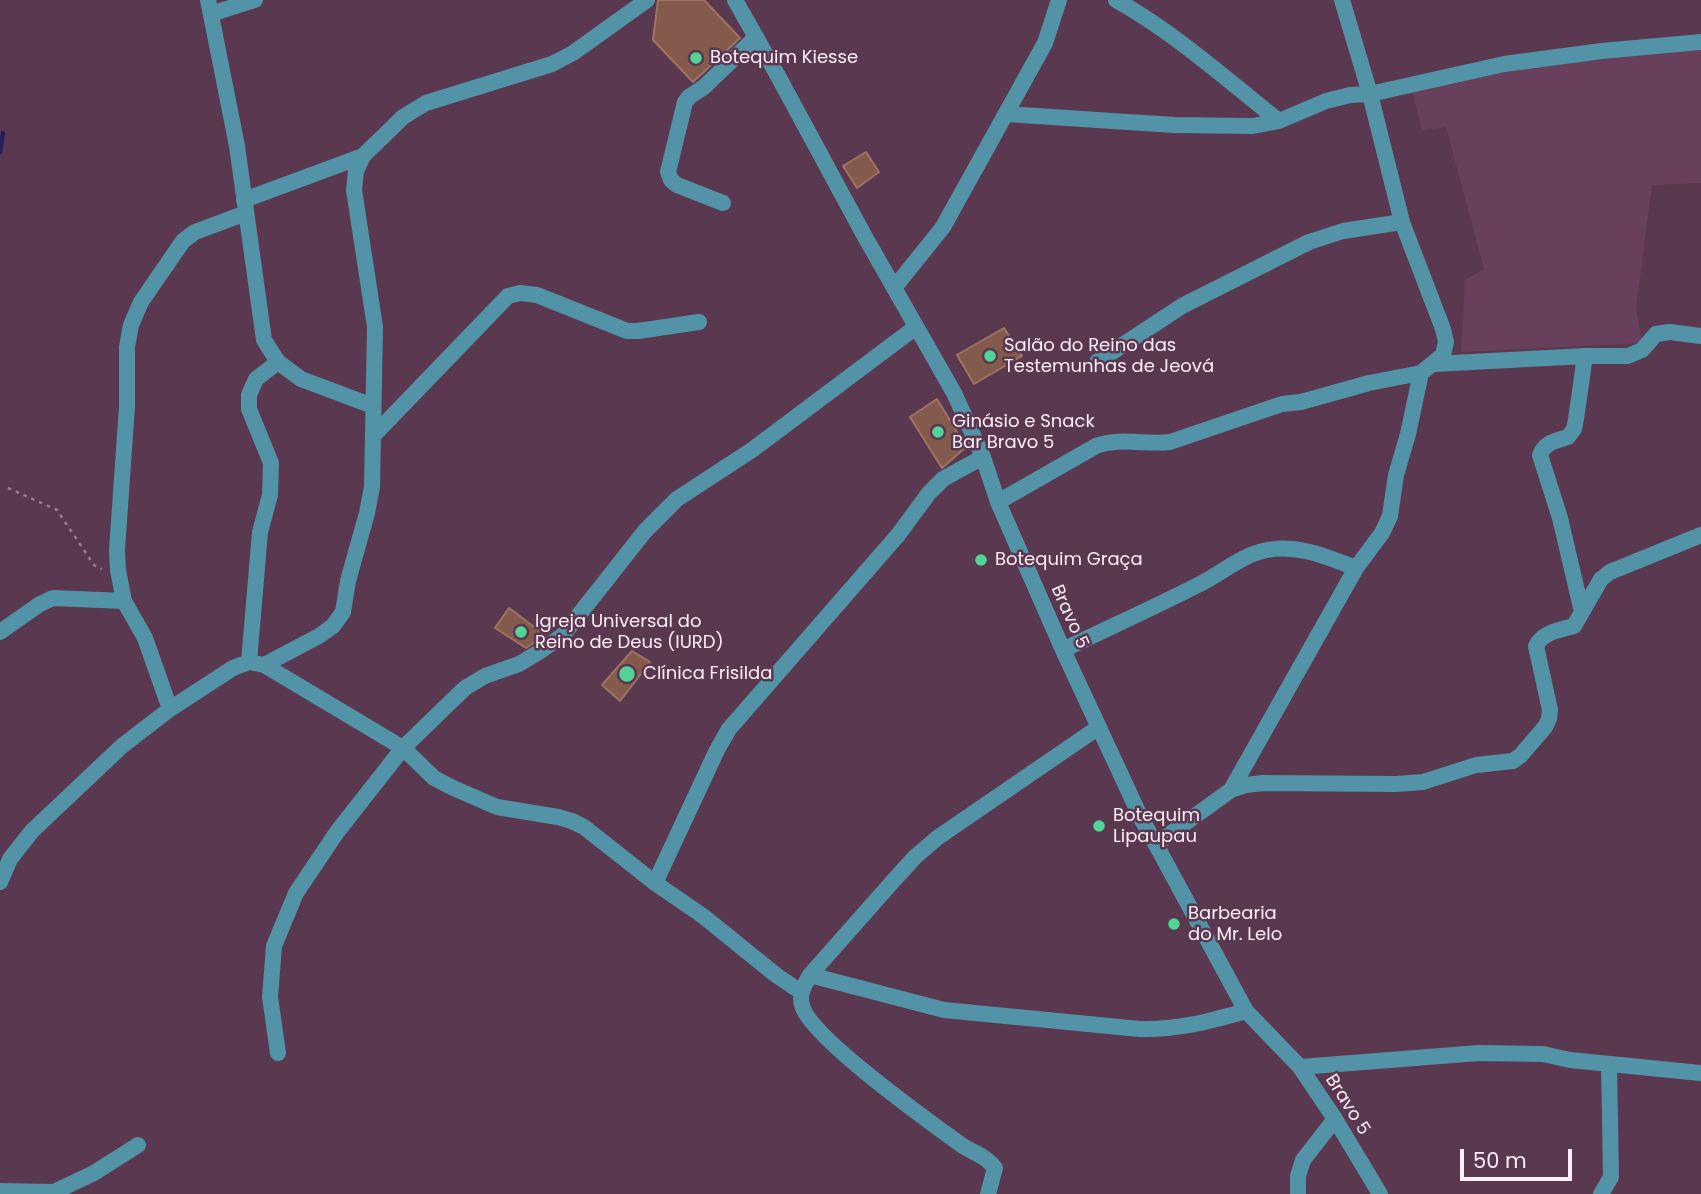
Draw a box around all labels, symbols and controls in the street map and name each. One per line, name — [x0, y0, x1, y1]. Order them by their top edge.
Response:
place label: Botequim Kiesse — [710, 47, 858, 69]
marker: Botequim Kiesse — [688, 50, 704, 66]
place label: Salão do Reino das Testemunhas de Jeová — [1004, 335, 1214, 378]
marker: Salão do Reino das Testemunhas de Jeová — [982, 348, 998, 364]
place label: Ginásio e Snack Bar Bravo 5 — [952, 411, 1095, 453]
marker: Ginásio e Snack Bar Bravo 5 — [930, 424, 946, 440]
place label: Botequim Graça — [995, 549, 1143, 571]
marker: Botequim Graça — [973, 552, 989, 568]
street label: Bravo 5 — [1045, 582, 1093, 652]
place label: Igreja Universal do Reino de Deus (IURD) — [535, 611, 724, 654]
marker: Igreja Universal do Reino de Deus (IURD) — [513, 624, 529, 640]
place label: Clínica Frisilda — [643, 663, 772, 685]
marker: Clínica Frisilda — [617, 664, 637, 684]
place label: Botequim Lipaupau — [1113, 805, 1200, 848]
marker: Botequim Lipaupau — [1091, 818, 1107, 834]
place label: Barbearia do Mr. Lelo — [1188, 903, 1282, 946]
marker: Barbearia do Mr. Lelo — [1166, 916, 1182, 932]
street label: Bravo 5 — [1320, 1071, 1374, 1139]
scale bar — [1463, 1134, 1575, 1178]
text: 50 m — [1473, 1146, 1527, 1175]

